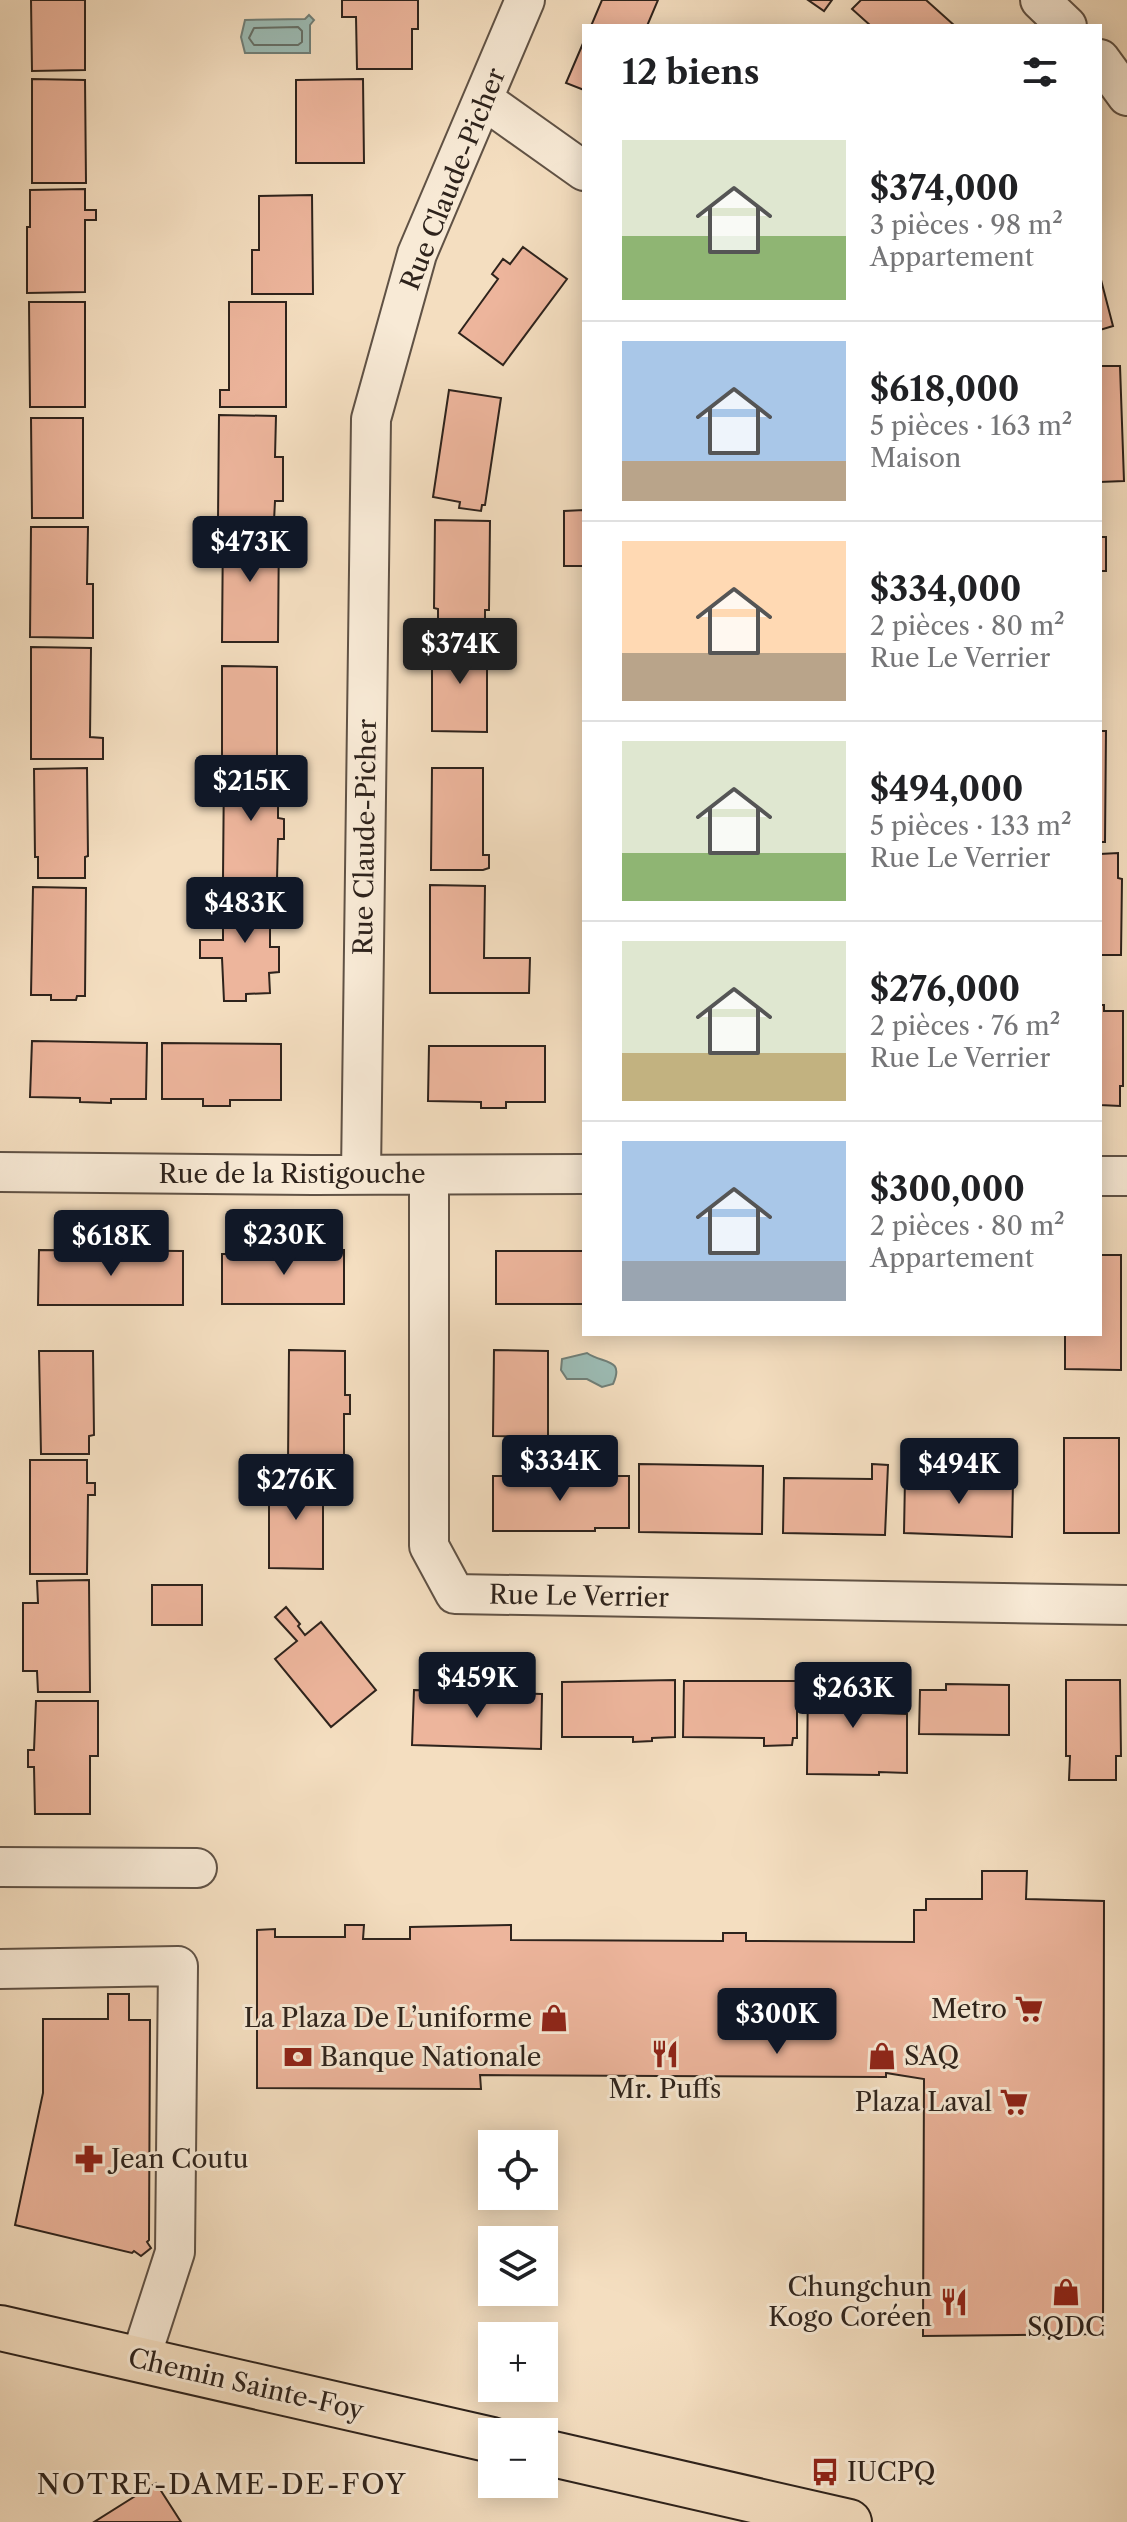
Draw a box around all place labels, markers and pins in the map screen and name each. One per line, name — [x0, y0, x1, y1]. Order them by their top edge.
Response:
pin: $473K — [194, 516, 306, 584]
pin: $374K — [404, 618, 516, 686]
pin: $215K — [195, 755, 307, 823]
pin: $483K — [189, 877, 301, 945]
pin: $230K — [228, 1209, 340, 1277]
pin: $618K — [55, 1210, 167, 1278]
pin: $334K — [504, 1435, 616, 1503]
pin: $494K — [903, 1438, 1015, 1506]
pin: $276K — [240, 1454, 352, 1522]
pin: $459K — [421, 1652, 533, 1720]
pin: $263K — [797, 1662, 909, 1730]
pin: $300K — [721, 1988, 833, 2056]
place label: Metro — [931, 1993, 1007, 2025]
supermarket icon: Metro — [1014, 1994, 1044, 2024]
place label: La Plaza De L’uniforme — [244, 2002, 532, 2034]
shop icon: La Plaza De L’uniforme — [539, 2003, 569, 2033]
restaurant icon: Mr. Puffs — [650, 2039, 680, 2069]
place label: SAQ — [904, 2040, 959, 2072]
place label: Banque Nationale — [320, 2041, 541, 2073]
shop icon: SAQ — [867, 2041, 897, 2071]
bank icon: Banque Nationale — [283, 2042, 313, 2072]
place label: Mr. Puffs — [609, 2073, 721, 2105]
place label: Plaza Laval — [855, 2086, 992, 2118]
supermarket icon: Plaza Laval — [999, 2087, 1029, 2117]
place label: Jean Coutu — [107, 2143, 249, 2175]
pharmacy icon: Jean Coutu — [74, 2144, 104, 2174]
place label: Chungchun Kogo Coréen — [768, 2271, 932, 2333]
shop icon: SQDC — [1051, 2277, 1081, 2307]
restaurant icon: Chungchun Kogo Coréen — [939, 2287, 969, 2317]
place label: SQDC — [1027, 2311, 1105, 2343]
place label: IUCPQ — [847, 2456, 936, 2488]
bus stop icon: IUCPQ — [810, 2457, 840, 2487]

